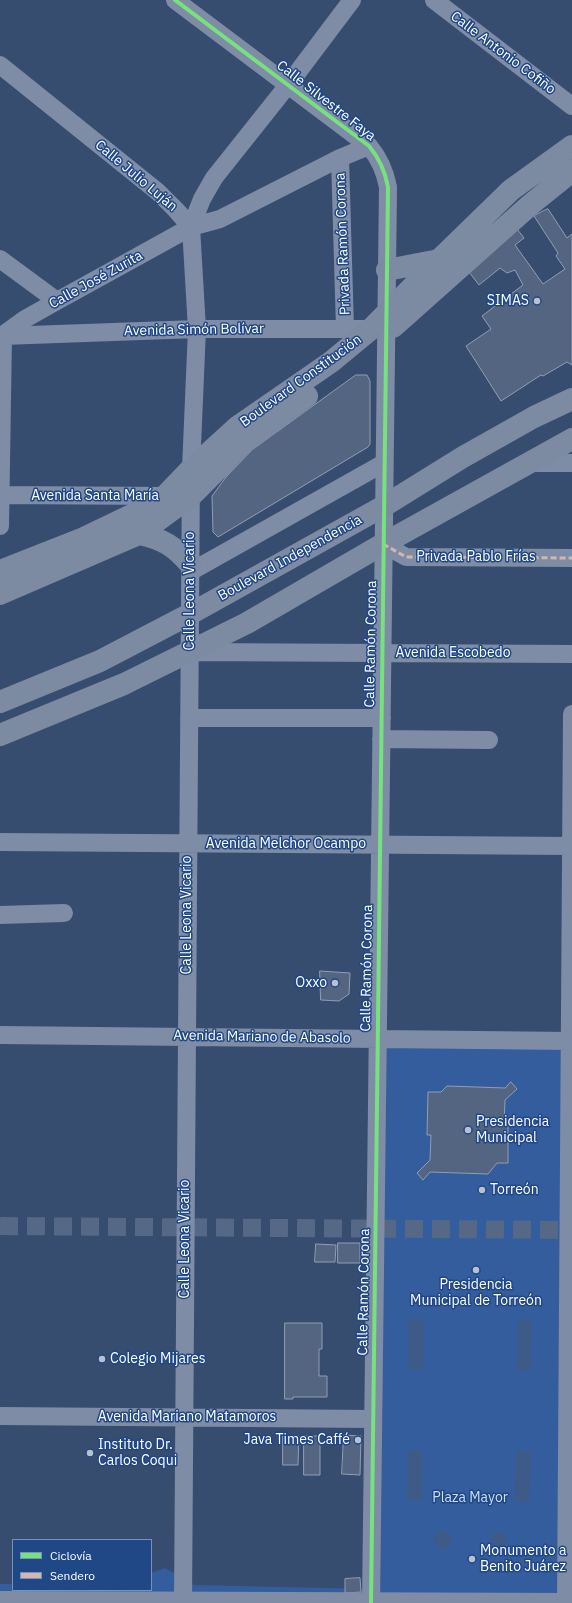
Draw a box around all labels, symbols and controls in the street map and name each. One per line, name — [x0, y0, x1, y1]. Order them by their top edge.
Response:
street label: Calle Antonio Cofiño — [447, 8, 559, 98]
street label: Calle Silvestre Faya — [273, 57, 379, 145]
street label: Calle Julio Luján — [92, 137, 180, 215]
street label: Privada Ramón Corona — [332, 172, 354, 316]
street label: Calle José Zurita — [46, 247, 146, 313]
place label: SIMAS — [487, 293, 529, 309]
marker: SIMAS — [532, 296, 542, 306]
street label: Avenida Simón Bolívar — [124, 320, 264, 340]
street label: Boulevard Constitución — [237, 331, 365, 431]
street label: Avenida Santa María — [31, 488, 159, 504]
street label: Boulevard Independencia — [215, 511, 365, 605]
street label: Calle Leona Vicario — [182, 532, 198, 650]
street label: Privada Pablo Frías — [416, 549, 536, 565]
street label: Calle Ramón Corona — [361, 580, 381, 708]
street label: Avenida Escobedo — [395, 645, 511, 661]
street label: Avenida Melchor Ocampo — [206, 836, 366, 852]
street label: Calle Leona Vicario — [179, 856, 195, 974]
street label: Calle Ramón Corona — [357, 904, 377, 1032]
place label: Oxxo — [295, 975, 327, 991]
marker: Oxxo — [330, 978, 340, 988]
street label: Avenida Mariano de Abasolo — [173, 1027, 351, 1047]
place label: Presidencia Municipal — [476, 1114, 549, 1146]
marker: Presidencia Municipal — [463, 1125, 473, 1135]
street label: Calle Leona Vicario — [177, 1180, 193, 1298]
place label: Torreón — [490, 1182, 539, 1198]
marker: Torreón — [477, 1185, 487, 1195]
street label: Calle Ramón Corona — [354, 1228, 374, 1356]
marker: Presidencia Municipal de Torreón — [471, 1265, 481, 1275]
place label: Presidencia Municipal de Torreón — [410, 1277, 542, 1310]
place label: Colegio Mijares — [110, 1351, 205, 1367]
marker: Colegio Mijares — [97, 1354, 107, 1364]
street label: Avenida Mariano Matamoros — [98, 1409, 276, 1425]
place label: Java Times Caffé — [244, 1432, 350, 1448]
marker: Java Times Caffé — [353, 1435, 363, 1445]
place label: Instituto Dr. Carlos Coqui — [98, 1437, 177, 1470]
marker: Instituto Dr. Carlos Coqui — [85, 1448, 95, 1458]
park label: Plaza Mayor — [432, 1490, 508, 1506]
legend — [12, 1539, 152, 1591]
place label: Monumento a Benito Juárez — [480, 1543, 566, 1576]
text: Ciclovía — [50, 1548, 92, 1563]
marker: Monumento a Benito Juárez — [467, 1554, 477, 1564]
text: Sendero — [50, 1568, 95, 1583]

